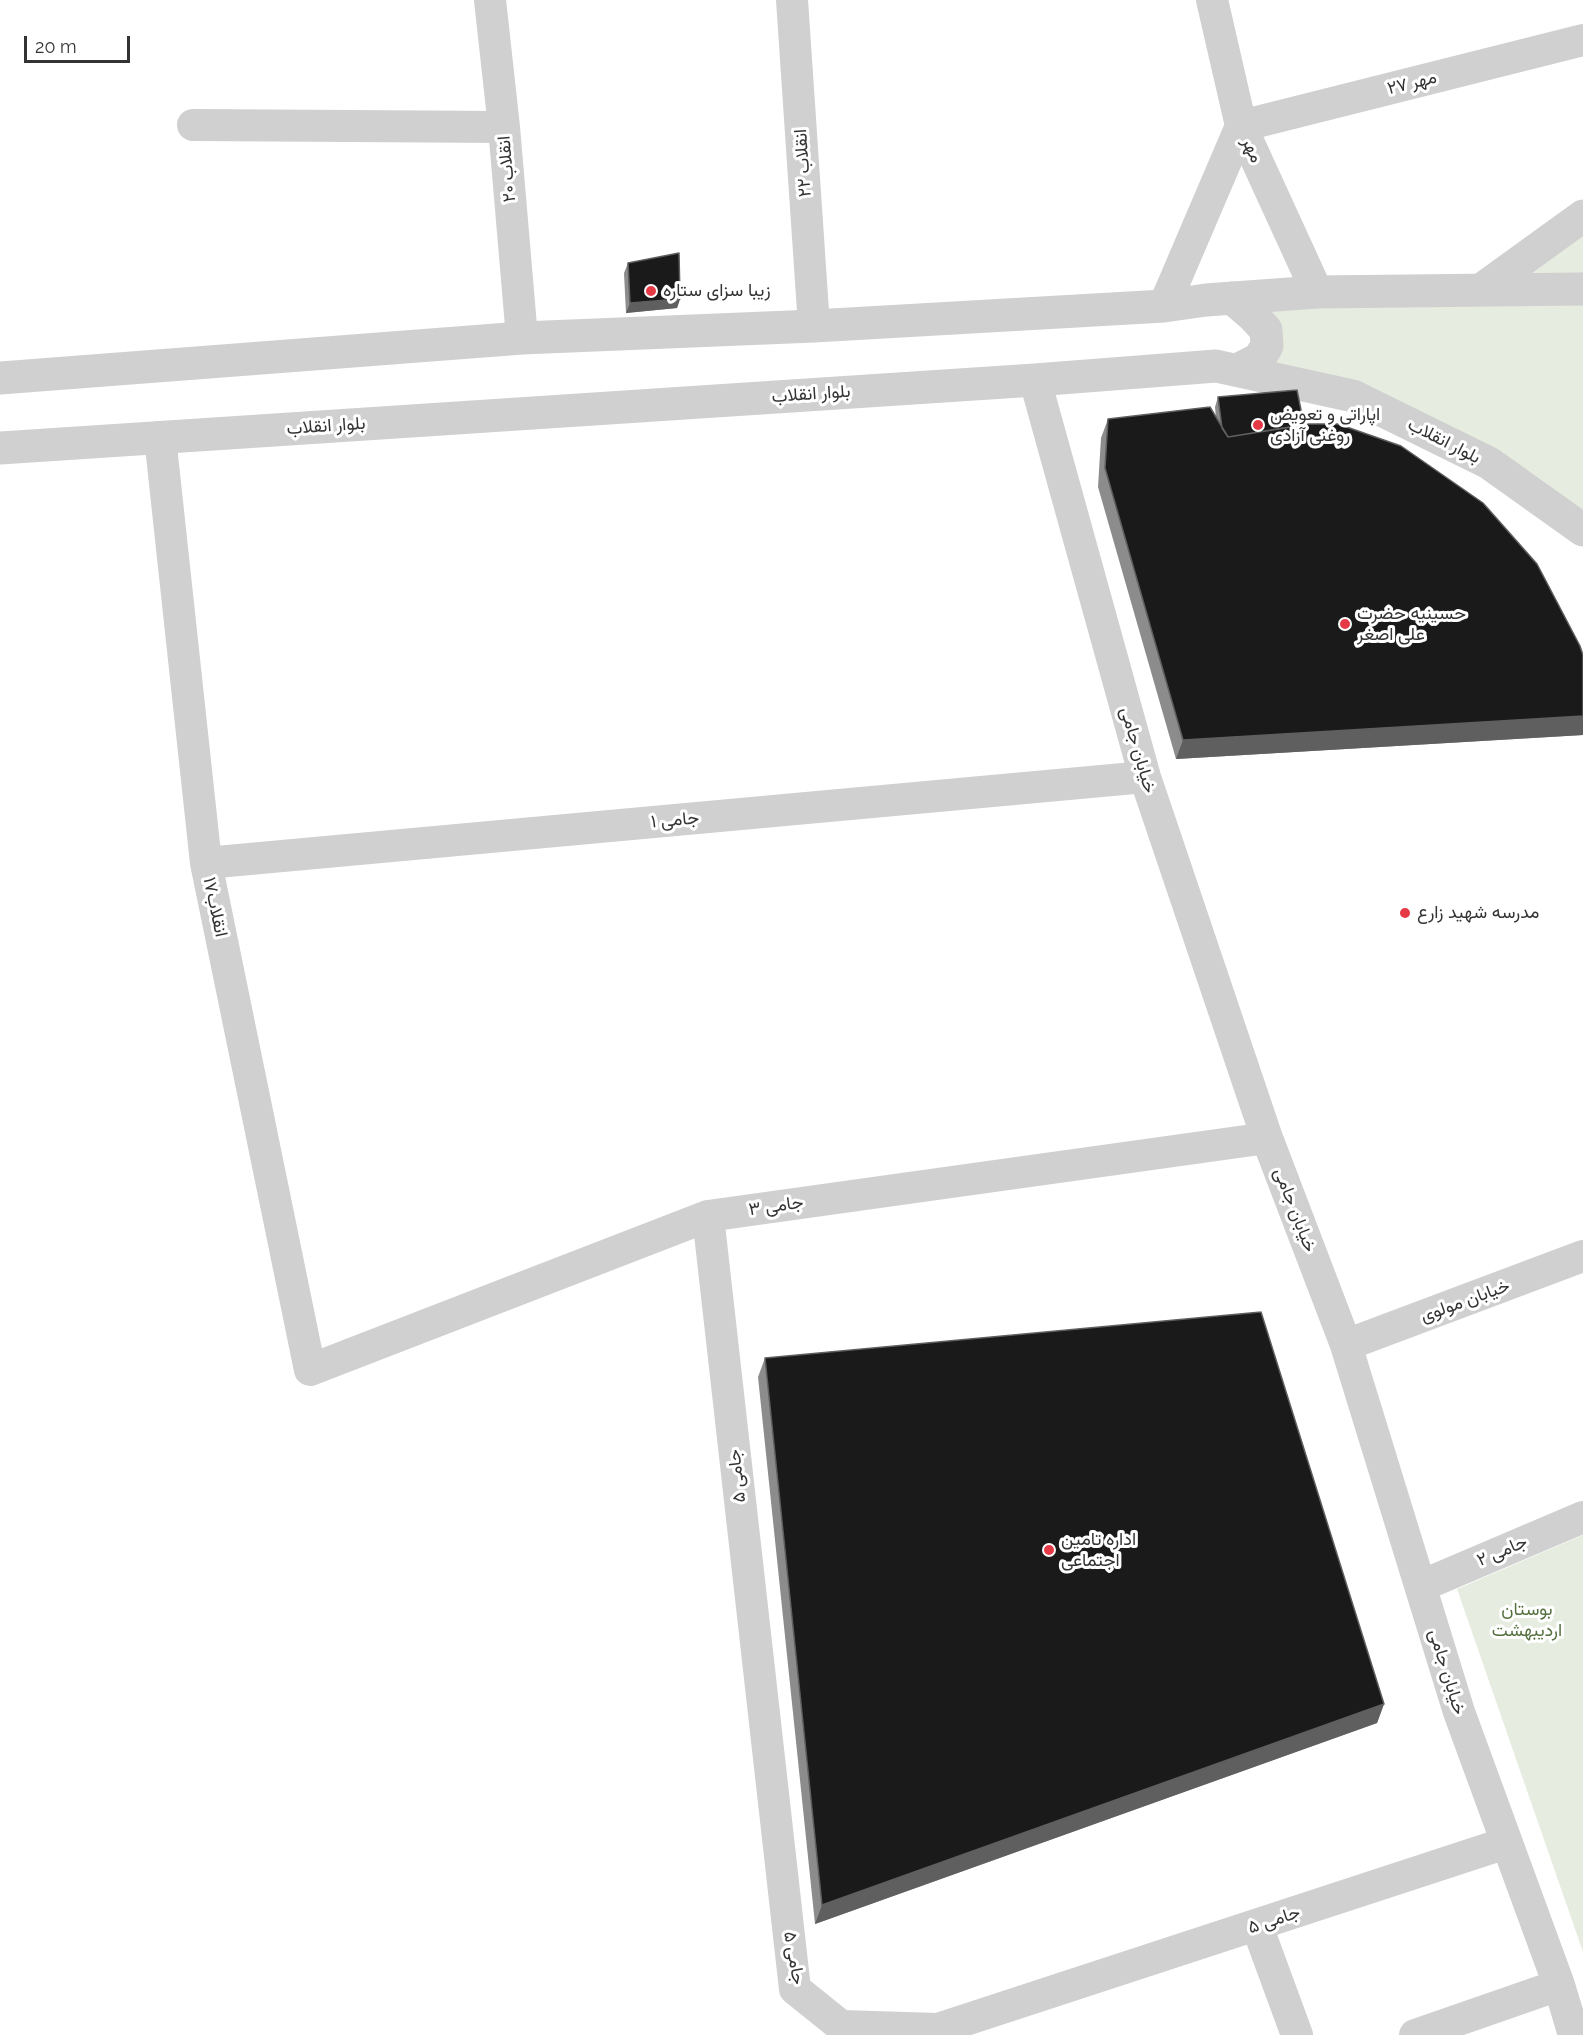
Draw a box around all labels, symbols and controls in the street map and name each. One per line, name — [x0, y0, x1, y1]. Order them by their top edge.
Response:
scale bar — [27, 24, 134, 62]
text: 20 m — [35, 36, 77, 57]
street label: مهر ۲۷ — [1385, 66, 1439, 100]
street label: انقلاب ۲۲ — [790, 128, 816, 198]
street label: مهر — [1237, 134, 1267, 166]
street label: انقلاب ۲۰ — [493, 135, 521, 203]
place label: زیبا سزای ستاره — [663, 280, 771, 302]
marker: زیبا سزای ستاره — [644, 284, 658, 298]
street label: بلوار انقلاب — [771, 380, 851, 408]
place label: اپاراتی و تعویض روغنی آزادی — [1270, 404, 1380, 446]
street label: بلوار انقلاب — [286, 412, 366, 440]
street label: بلوار انقلاب — [1404, 413, 1484, 469]
marker: اپاراتی و تعویض روغنی آزادی — [1251, 418, 1265, 432]
place label: حسینیه حضرت علی اصغر — [1357, 603, 1466, 646]
marker: حسینیه حضرت علی اصغر — [1338, 617, 1352, 631]
street label: خیابان جامی — [1115, 704, 1161, 796]
street label: جامی ۱ — [650, 807, 700, 833]
street label: انقلاب۱۷ — [198, 875, 232, 939]
place label: مدرسه شهید زارع — [1417, 902, 1539, 924]
marker: مدرسه شهید زارع — [1398, 906, 1412, 920]
street label: خیابان جامی — [1269, 1165, 1321, 1255]
street label: جامی ۳ — [747, 1191, 805, 1221]
street label: خیابان مولوی — [1417, 1275, 1513, 1327]
street label: جامی ۵ — [723, 1448, 751, 1504]
place label: اداره تامین اجتماعی — [1061, 1529, 1136, 1572]
street label: جامی ۲ — [1474, 1531, 1530, 1571]
marker: اداره تامین اجتماعی — [1042, 1543, 1056, 1557]
park label: بوستان اردیبهشت — [1492, 1599, 1562, 1642]
street label: خیابان جامی — [1424, 1627, 1470, 1717]
street label: جامی ۵ — [1245, 1901, 1303, 1939]
street label: جامی ۵ — [779, 1930, 809, 1986]

